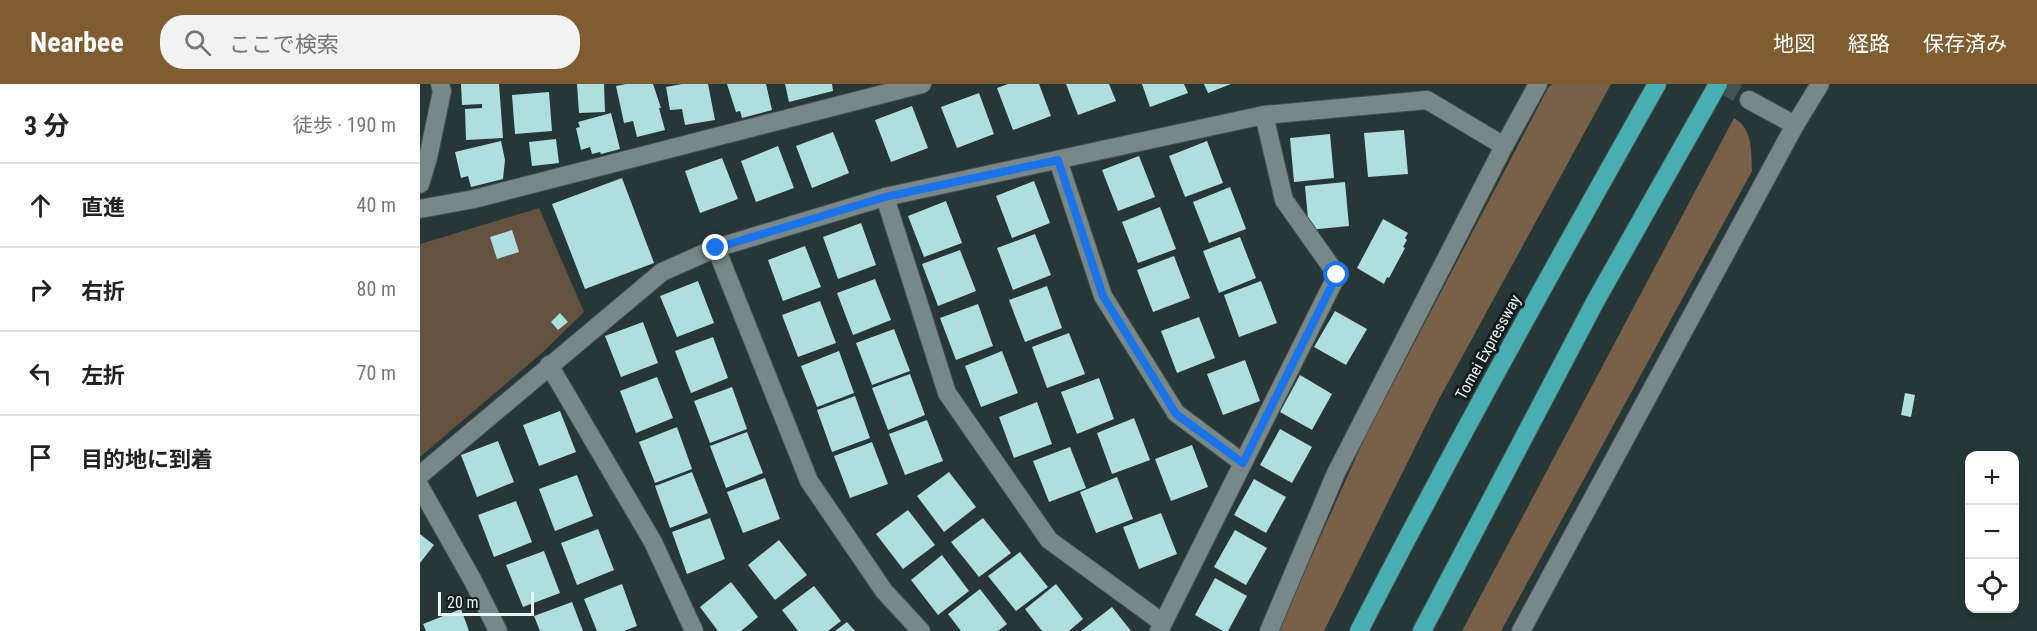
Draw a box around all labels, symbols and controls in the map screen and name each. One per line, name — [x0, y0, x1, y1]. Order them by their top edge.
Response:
search box — [160, 15, 580, 69]
text: Nearbee — [30, 26, 124, 59]
icon: search — [181, 26, 214, 59]
text: ここで検索 — [229, 32, 339, 57]
text: 地図 — [1773, 32, 1815, 56]
text: 経路 — [1848, 32, 1890, 56]
text: 保存済み — [1923, 32, 2007, 56]
text: 3 分 — [24, 111, 69, 141]
text: 徒歩 · 190 m — [293, 113, 396, 137]
icon: ahead — [24, 189, 57, 222]
text: 40 m — [357, 193, 396, 217]
text: 直進 — [81, 195, 125, 220]
route end — [702, 234, 728, 260]
route start — [1323, 261, 1349, 287]
icon: right — [24, 273, 57, 306]
text: 80 m — [357, 277, 396, 301]
text: 右折 — [81, 279, 125, 304]
street label: Tomei Expressway — [1451, 291, 1525, 403]
icon: left — [24, 357, 57, 390]
text: 70 m — [357, 361, 396, 385]
text: 左折 — [81, 363, 125, 388]
icon: arrive — [24, 441, 57, 474]
text: 目的地に到着 — [81, 447, 213, 472]
map controls — [1965, 451, 2019, 613]
button: + — [1965, 451, 2019, 505]
button: − — [1965, 505, 2019, 559]
button: locate — [1965, 559, 2019, 613]
scale bar — [438, 589, 534, 616]
text: 20 m — [447, 593, 479, 612]

